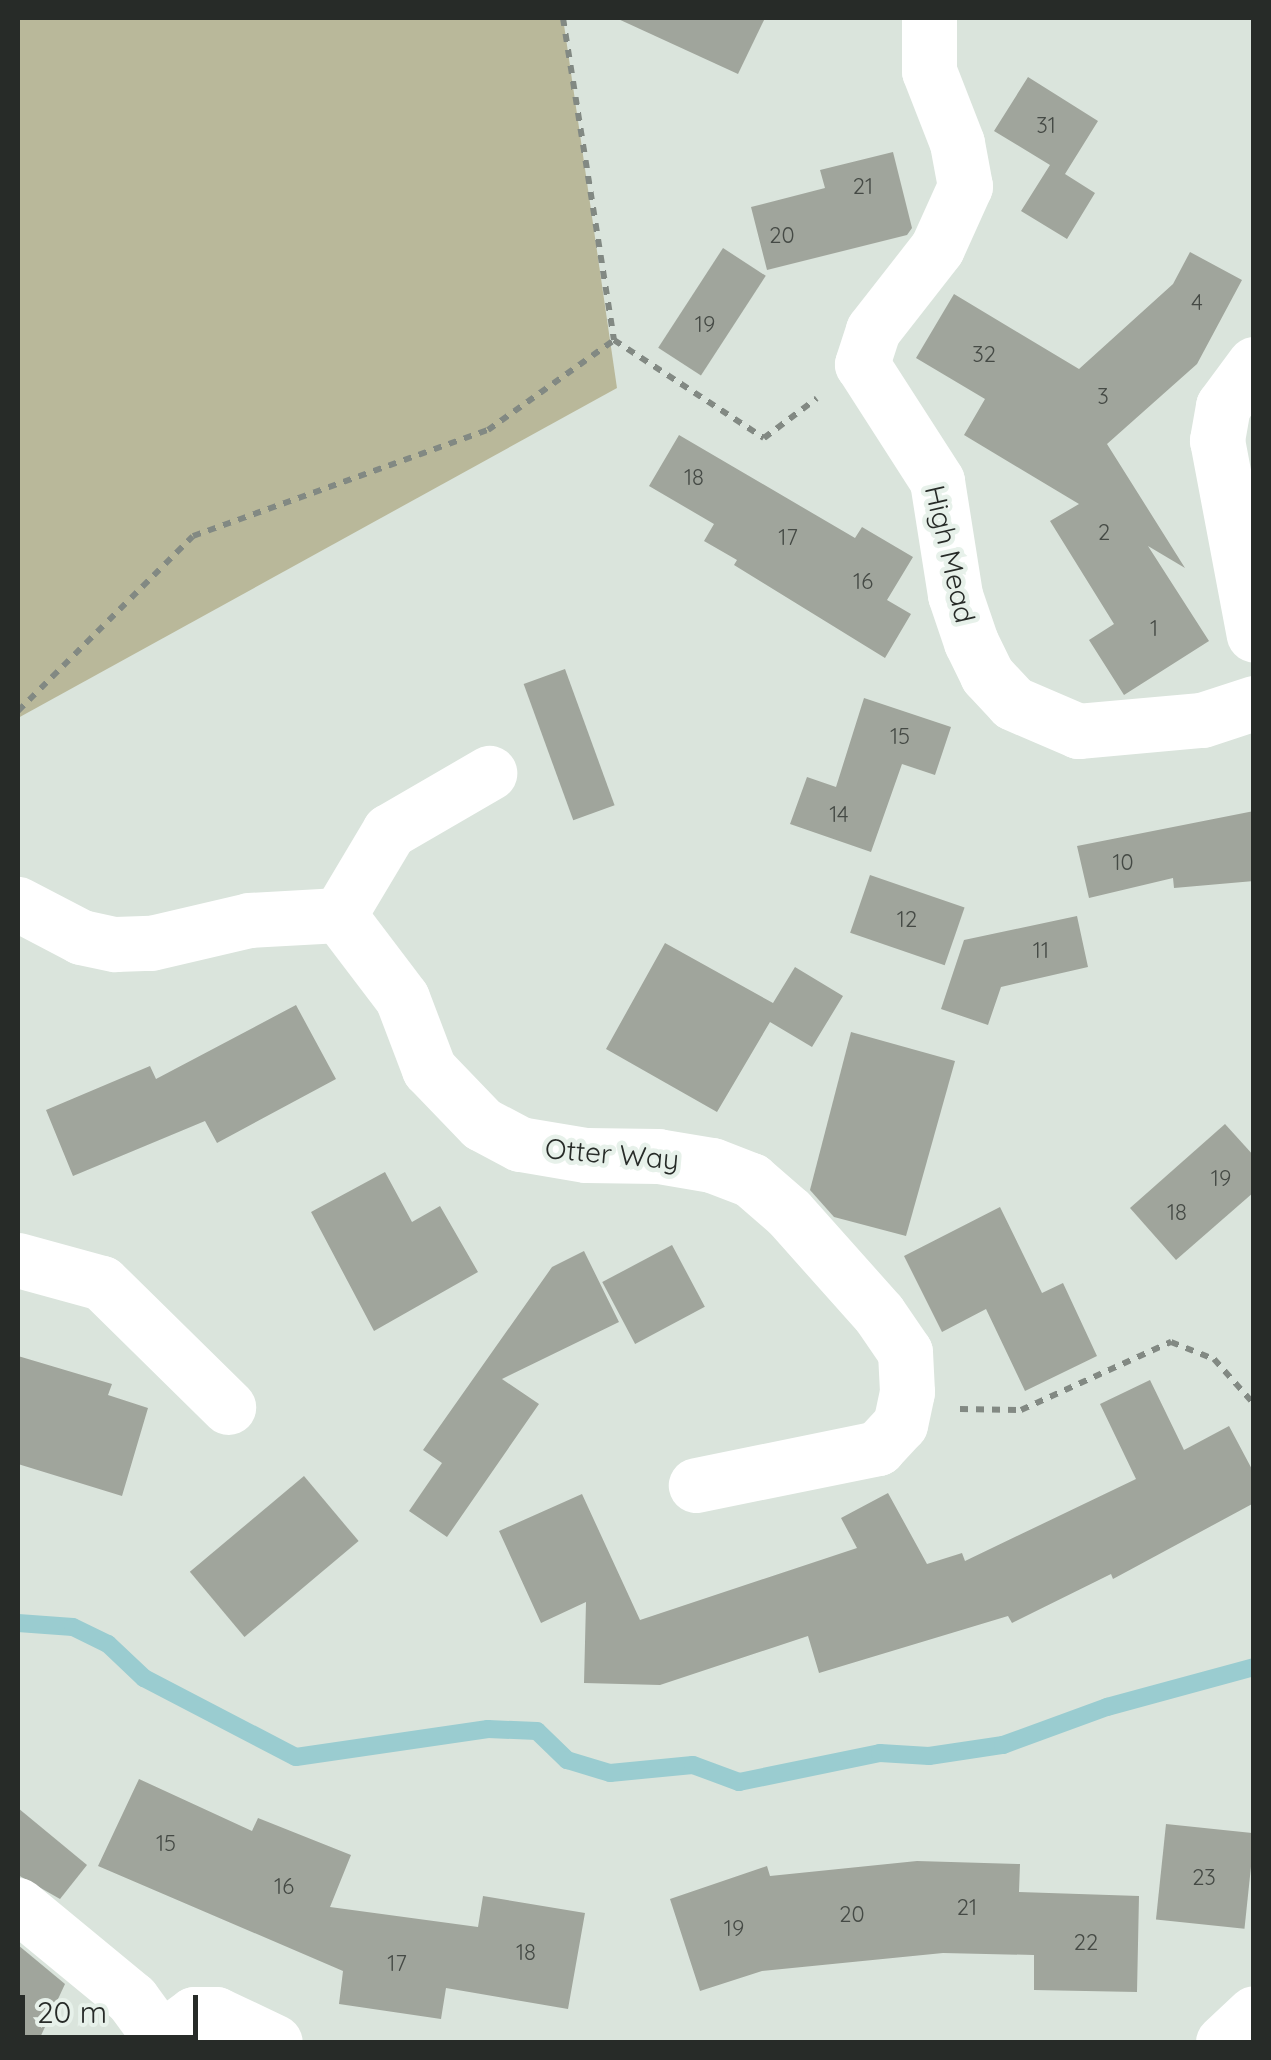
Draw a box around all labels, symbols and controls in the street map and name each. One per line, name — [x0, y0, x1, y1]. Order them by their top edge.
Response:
house number: 31 — [1036, 113, 1056, 139]
house number: 21 — [853, 174, 873, 200]
house number: 20 — [769, 223, 795, 249]
house number: 4 — [1191, 290, 1203, 316]
house number: 19 — [695, 312, 715, 338]
house number: 32 — [972, 342, 996, 368]
house number: 3 — [1097, 384, 1109, 410]
house number: 18 — [684, 465, 704, 491]
street label: High Mead — [918, 482, 982, 626]
house number: 2 — [1098, 520, 1110, 546]
house number: 17 — [778, 525, 798, 551]
house number: 16 — [853, 569, 873, 595]
house number: 1 — [1150, 616, 1158, 642]
house number: 15 — [890, 724, 910, 750]
house number: 14 — [829, 802, 849, 828]
house number: 10 — [1112, 850, 1134, 876]
house number: 12 — [897, 907, 917, 933]
house number: 11 — [1033, 938, 1049, 964]
street label: Otter Way — [544, 1131, 680, 1177]
house number: 19 — [1211, 1166, 1231, 1192]
house number: 18 — [1167, 1200, 1187, 1226]
house number: 15 — [156, 1831, 176, 1857]
house number: 23 — [1192, 1865, 1216, 1891]
house number: 16 — [274, 1874, 294, 1900]
house number: 21 — [957, 1895, 977, 1921]
house number: 20 — [839, 1902, 865, 1928]
house number: 19 — [724, 1916, 744, 1942]
house number: 22 — [1074, 1930, 1098, 1956]
house number: 18 — [516, 1940, 536, 1966]
house number: 17 — [387, 1951, 407, 1977]
scale bar — [25, 1975, 202, 2037]
text: 20 m — [37, 1993, 107, 2031]

